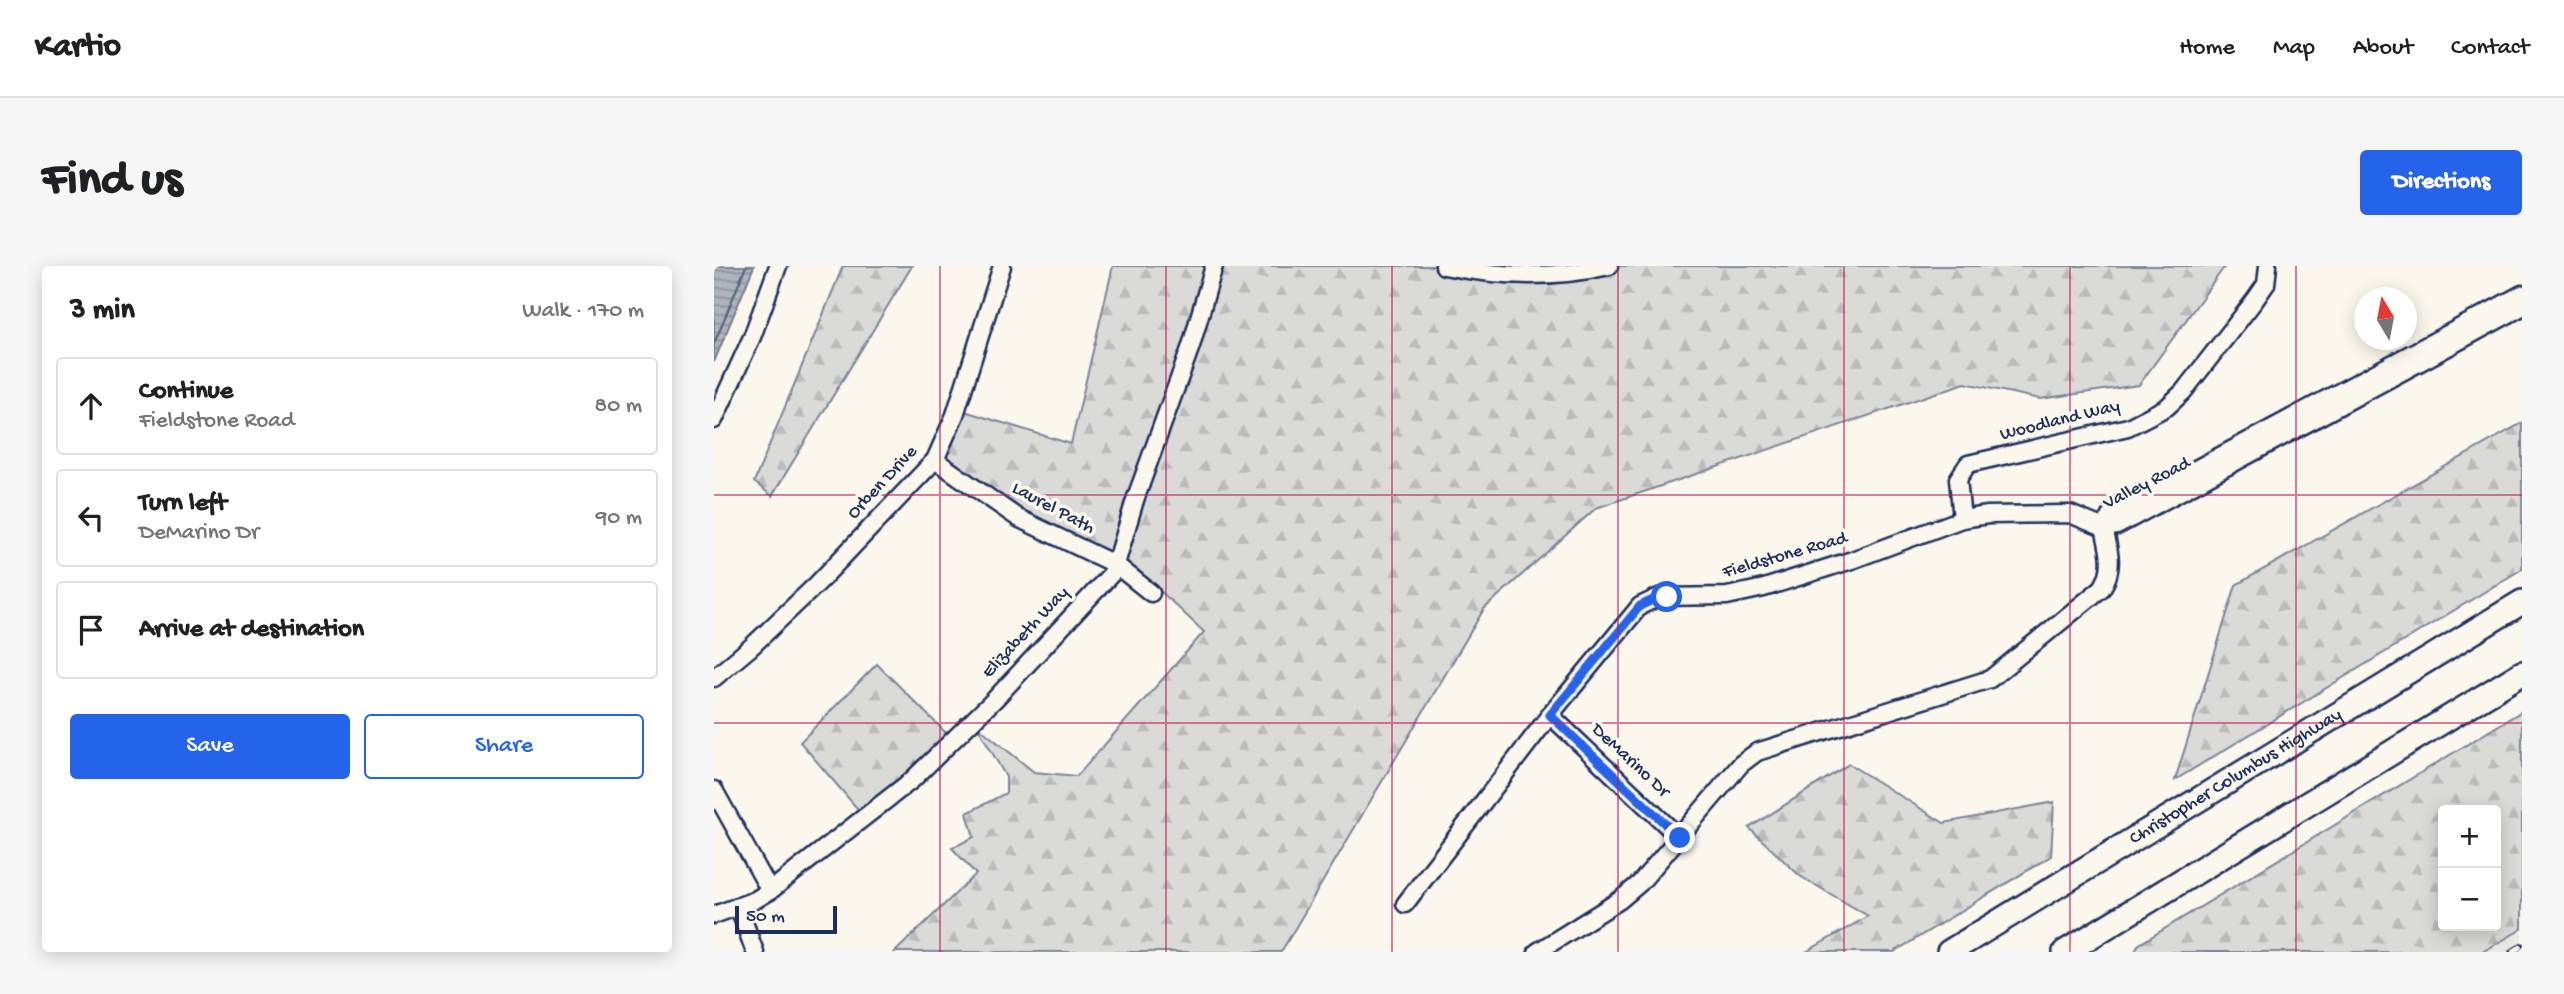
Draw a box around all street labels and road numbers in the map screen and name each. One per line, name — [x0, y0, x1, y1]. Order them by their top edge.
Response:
street label: Woodland Way — [1998, 395, 2123, 447]
street label: Orben Drive — [843, 441, 923, 525]
street label: Valley Road — [2099, 451, 2196, 516]
street label: Laurel Path — [1008, 478, 1098, 540]
street label: Fieldstone Road — [1719, 527, 1852, 585]
street label: Elizabeth Way — [978, 582, 1075, 684]
street label: Christopher Columbus Highway — [2125, 703, 2347, 850]
street label: DeMarino Dr — [1584, 717, 1676, 805]

